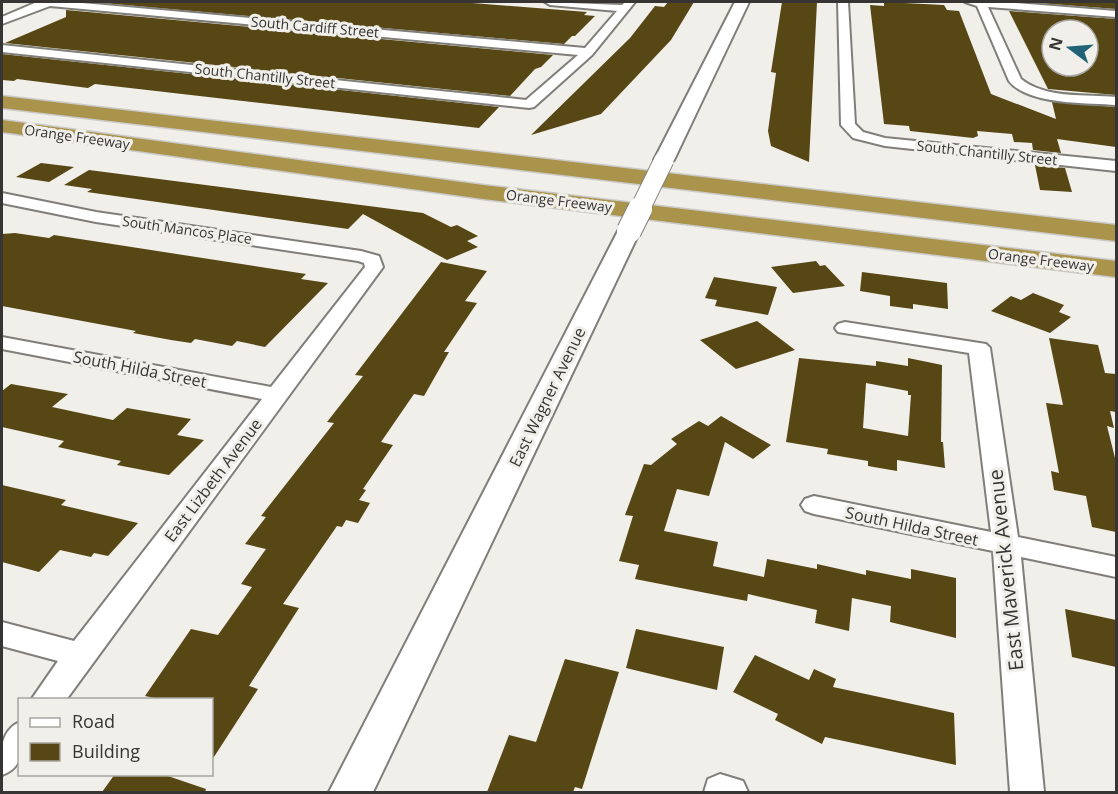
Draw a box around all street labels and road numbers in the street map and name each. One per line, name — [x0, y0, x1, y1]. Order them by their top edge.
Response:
street label: South Cardiff Street — [250, 11, 380, 42]
street label: South Chantilly Street — [194, 59, 336, 92]
street label: Orange Freeway — [23, 120, 132, 153]
street label: South Chantilly Street — [916, 136, 1058, 169]
street label: Orange Freeway — [505, 185, 614, 217]
street label: South Mancos Place — [121, 211, 253, 248]
street label: Orange Freeway — [987, 244, 1096, 276]
street label: East Wagner Avenue — [504, 323, 590, 470]
street label: South Hilda Street — [72, 345, 209, 393]
street label: East Lizbeth Avenue — [159, 414, 267, 546]
street label: East Maverick Avenue — [981, 468, 1030, 672]
street label: South Hilda Street — [844, 501, 981, 551]

